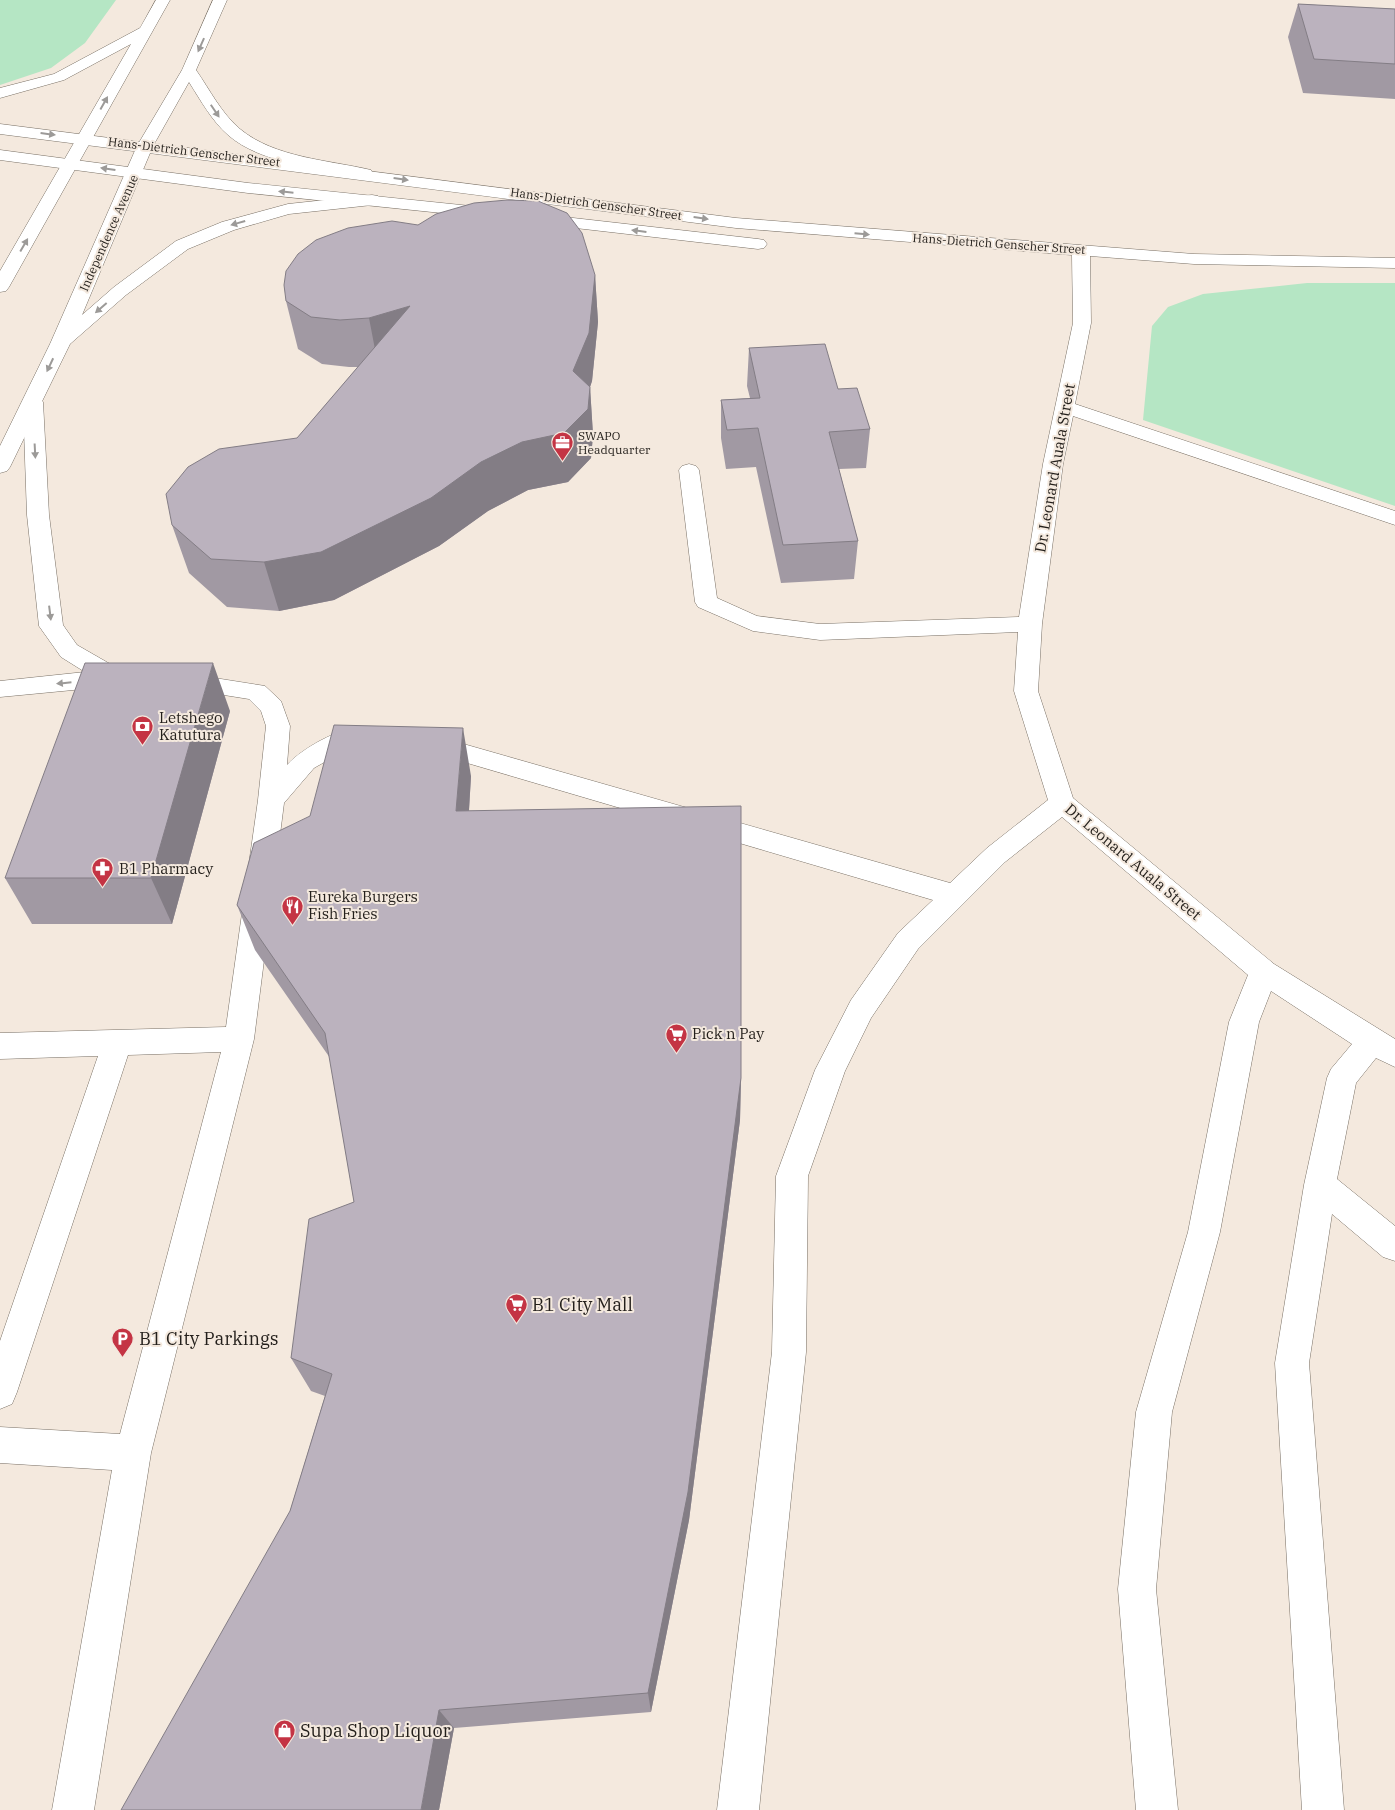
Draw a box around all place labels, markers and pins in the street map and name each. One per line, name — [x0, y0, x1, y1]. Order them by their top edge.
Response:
place label: SWAPO Headquarter — [578, 428, 651, 457]
office icon: SWAPO Headquarter — [550, 431, 574, 462]
place label: Letshego Katutura — [159, 708, 223, 744]
bank icon: Letshego Katutura — [131, 715, 155, 746]
pharmacy icon: B1 Pharmacy — [91, 857, 115, 888]
place label: B1 Pharmacy — [119, 859, 213, 878]
place label: Eureka Burgers Fish Fries — [308, 887, 418, 923]
restaurant icon: Eureka Burgers Fish Fries — [280, 894, 304, 925]
supermarket icon: Pick n Pay — [664, 1022, 688, 1053]
place label: Pick n Pay — [692, 1024, 764, 1043]
supermarket icon: B1 City Mall — [504, 1293, 528, 1324]
place label: B1 City Mall — [532, 1293, 633, 1316]
parking icon: B1 City Parkings — [111, 1327, 135, 1358]
place label: B1 City Parkings — [139, 1327, 279, 1350]
shop icon: Supa Shop Liquor — [272, 1719, 296, 1750]
place label: Supa Shop Liquor — [300, 1719, 451, 1742]

